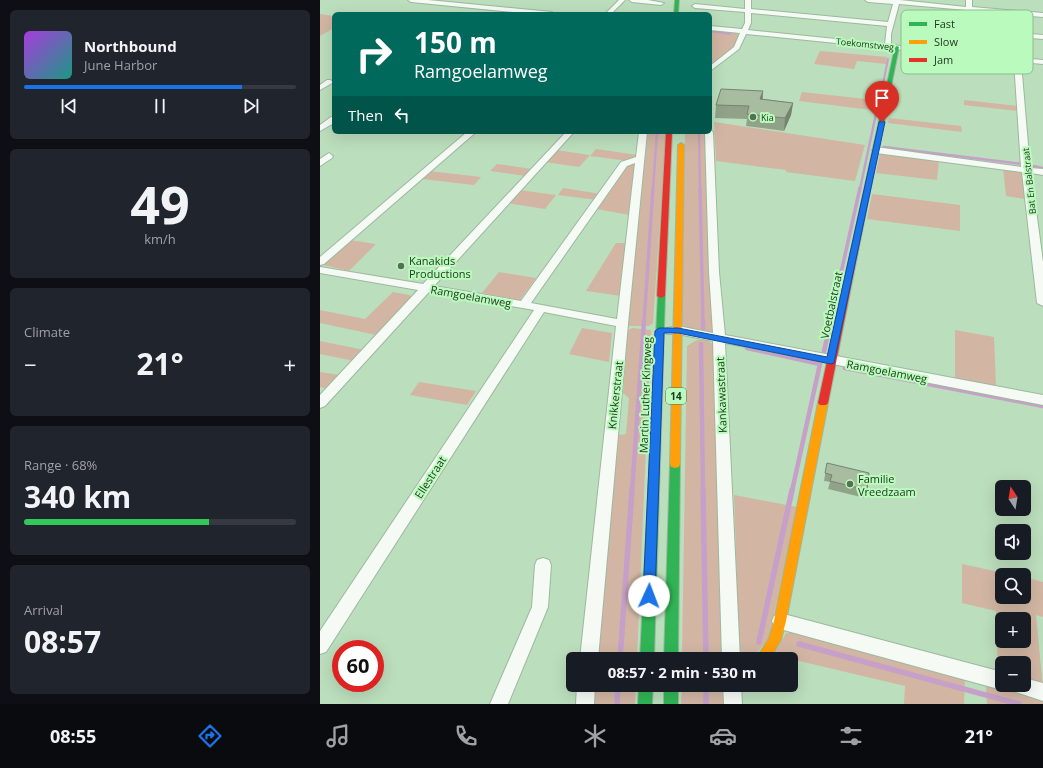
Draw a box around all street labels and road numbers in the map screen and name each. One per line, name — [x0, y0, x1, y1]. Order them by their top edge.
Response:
street label: Toekomstweg — [835, 34, 895, 54]
street label: Bat En Balstraat — [1019, 147, 1039, 215]
street label: Voetbalstraat — [817, 270, 845, 340]
street label: Ramgoelamweg — [430, 282, 513, 310]
street label: Martin Luther Kingweg — [635, 337, 655, 453]
street label: Ramgoelamweg — [846, 356, 929, 386]
street label: Kankawastraat — [712, 357, 730, 433]
street label: Knikkerstraat — [604, 360, 626, 430]
road number: 14 — [666, 388, 686, 404]
street label: Ellestraat — [411, 453, 449, 501]

